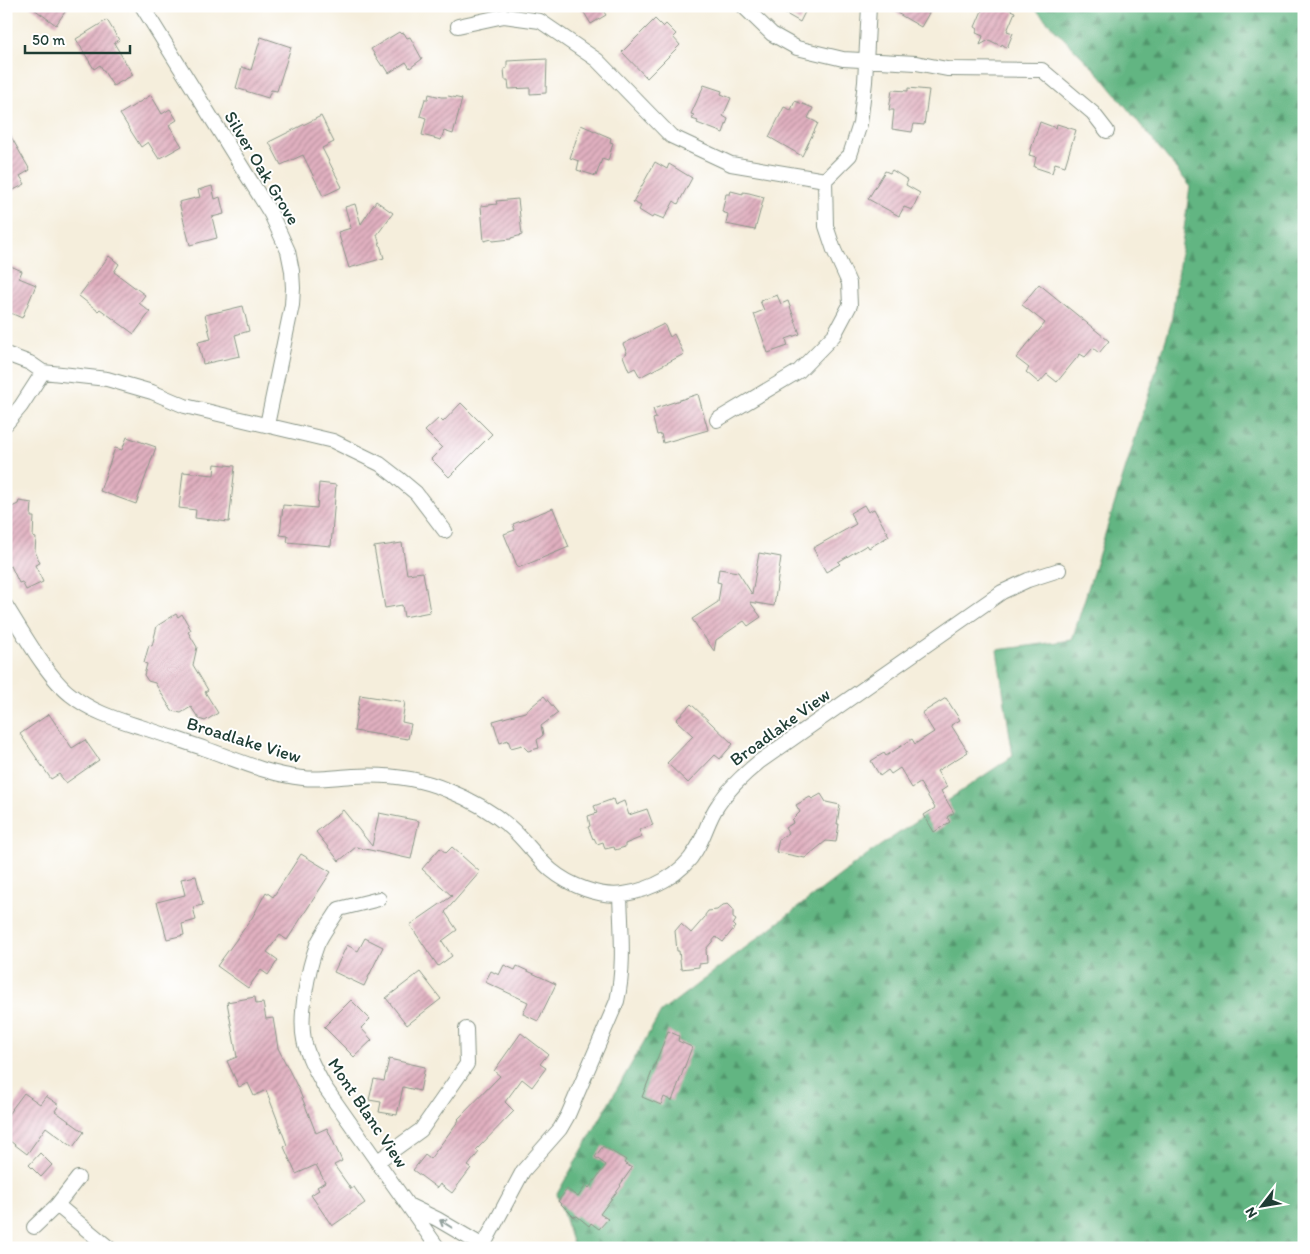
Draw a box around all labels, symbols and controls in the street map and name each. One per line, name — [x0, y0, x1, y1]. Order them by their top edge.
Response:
scale bar — [25, 22, 130, 54]
text: 50 m — [32, 31, 65, 49]
street label: Silver Oak Grove — [219, 107, 305, 229]
street label: Broadlake View — [725, 683, 835, 771]
street label: Broadlake View — [184, 712, 304, 768]
street label: Mont Blanc View — [323, 1054, 413, 1172]
north arrow — [1238, 1182, 1288, 1232]
text: N — [1242, 1204, 1261, 1221]
one-way arrow — [439, 1218, 453, 1228]

